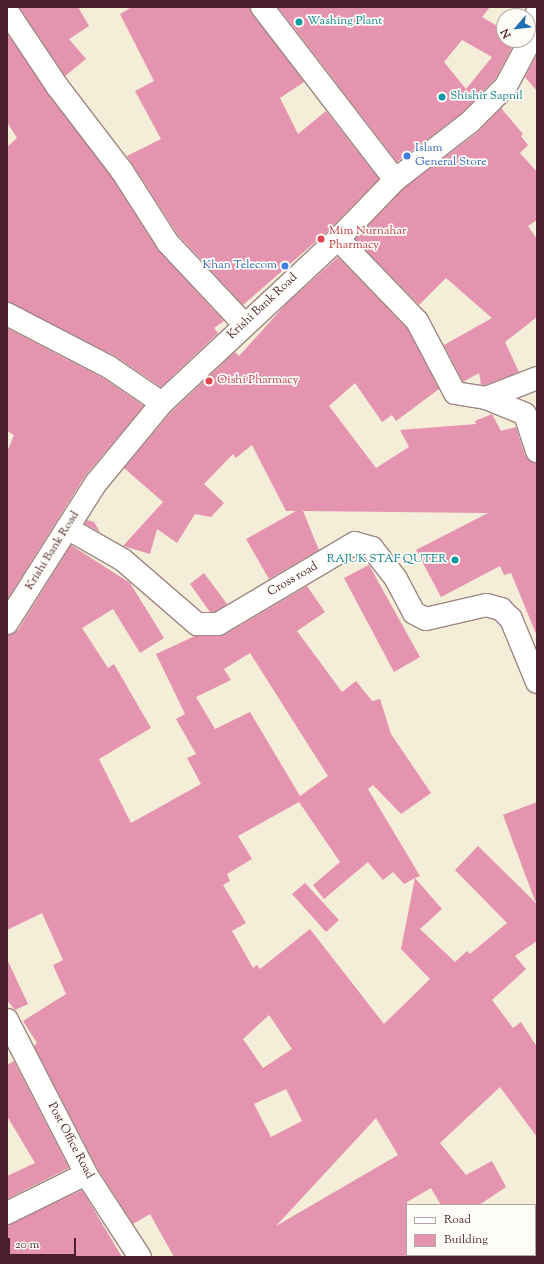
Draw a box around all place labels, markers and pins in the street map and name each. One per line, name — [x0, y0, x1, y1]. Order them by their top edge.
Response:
place label: Washing Plant — [307, 15, 382, 29]
marker: Washing Plant — [294, 17, 304, 27]
place label: Shishir Sapnil — [450, 90, 523, 104]
marker: Shishir Sapnil — [437, 92, 447, 102]
place label: Islam General Store — [415, 142, 487, 170]
marker: Islam General Store — [402, 151, 412, 161]
place label: Mim Nurnahar Pharmacy — [329, 225, 406, 253]
marker: Mim Nurnahar Pharmacy — [316, 234, 326, 244]
place label: Khan Telecom — [202, 259, 277, 273]
marker: Khan Telecom — [280, 261, 290, 271]
place label: Oishi Pharmacy — [217, 374, 298, 388]
marker: Oishi Pharmacy — [204, 376, 214, 386]
place label: RAJUK STAF QUTER — [327, 553, 447, 567]
marker: RAJUK STAF QUTER — [450, 555, 460, 565]

